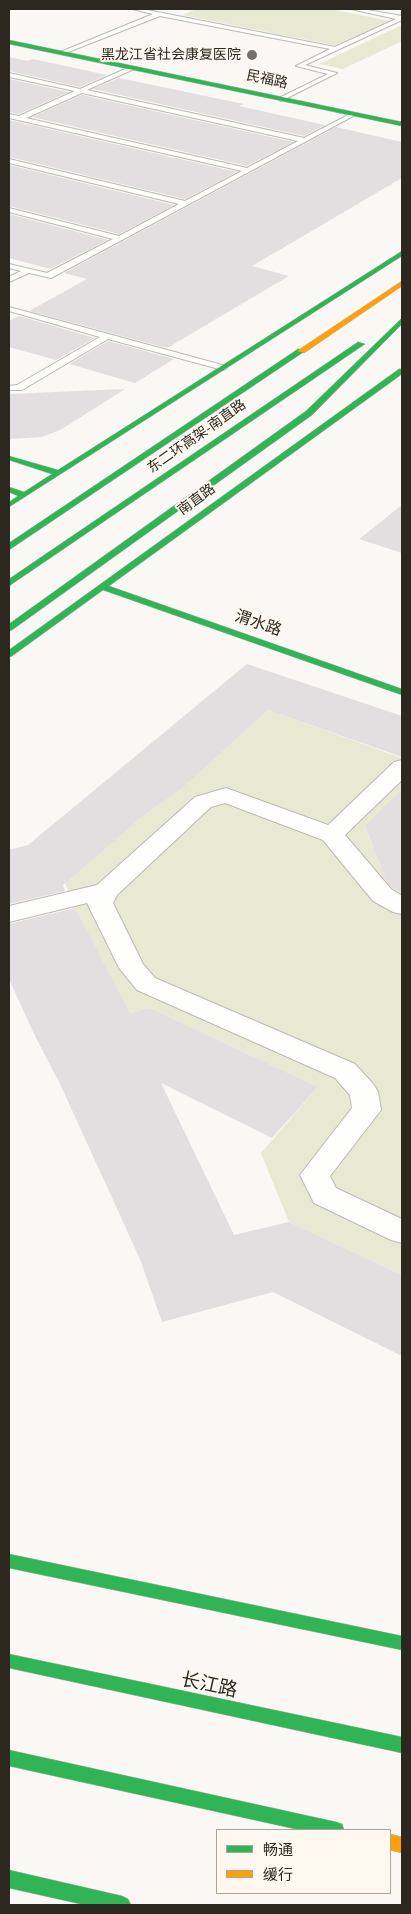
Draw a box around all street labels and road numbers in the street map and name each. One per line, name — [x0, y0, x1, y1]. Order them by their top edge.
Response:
street label: 民福路 — [245, 67, 289, 93]
street label: 东二环高架-南直路 — [145, 397, 249, 477]
street label: 南直路 — [175, 481, 219, 519]
street label: 渭水路 — [232, 607, 284, 641]
street label: 长江路 — [179, 1669, 239, 1703]

